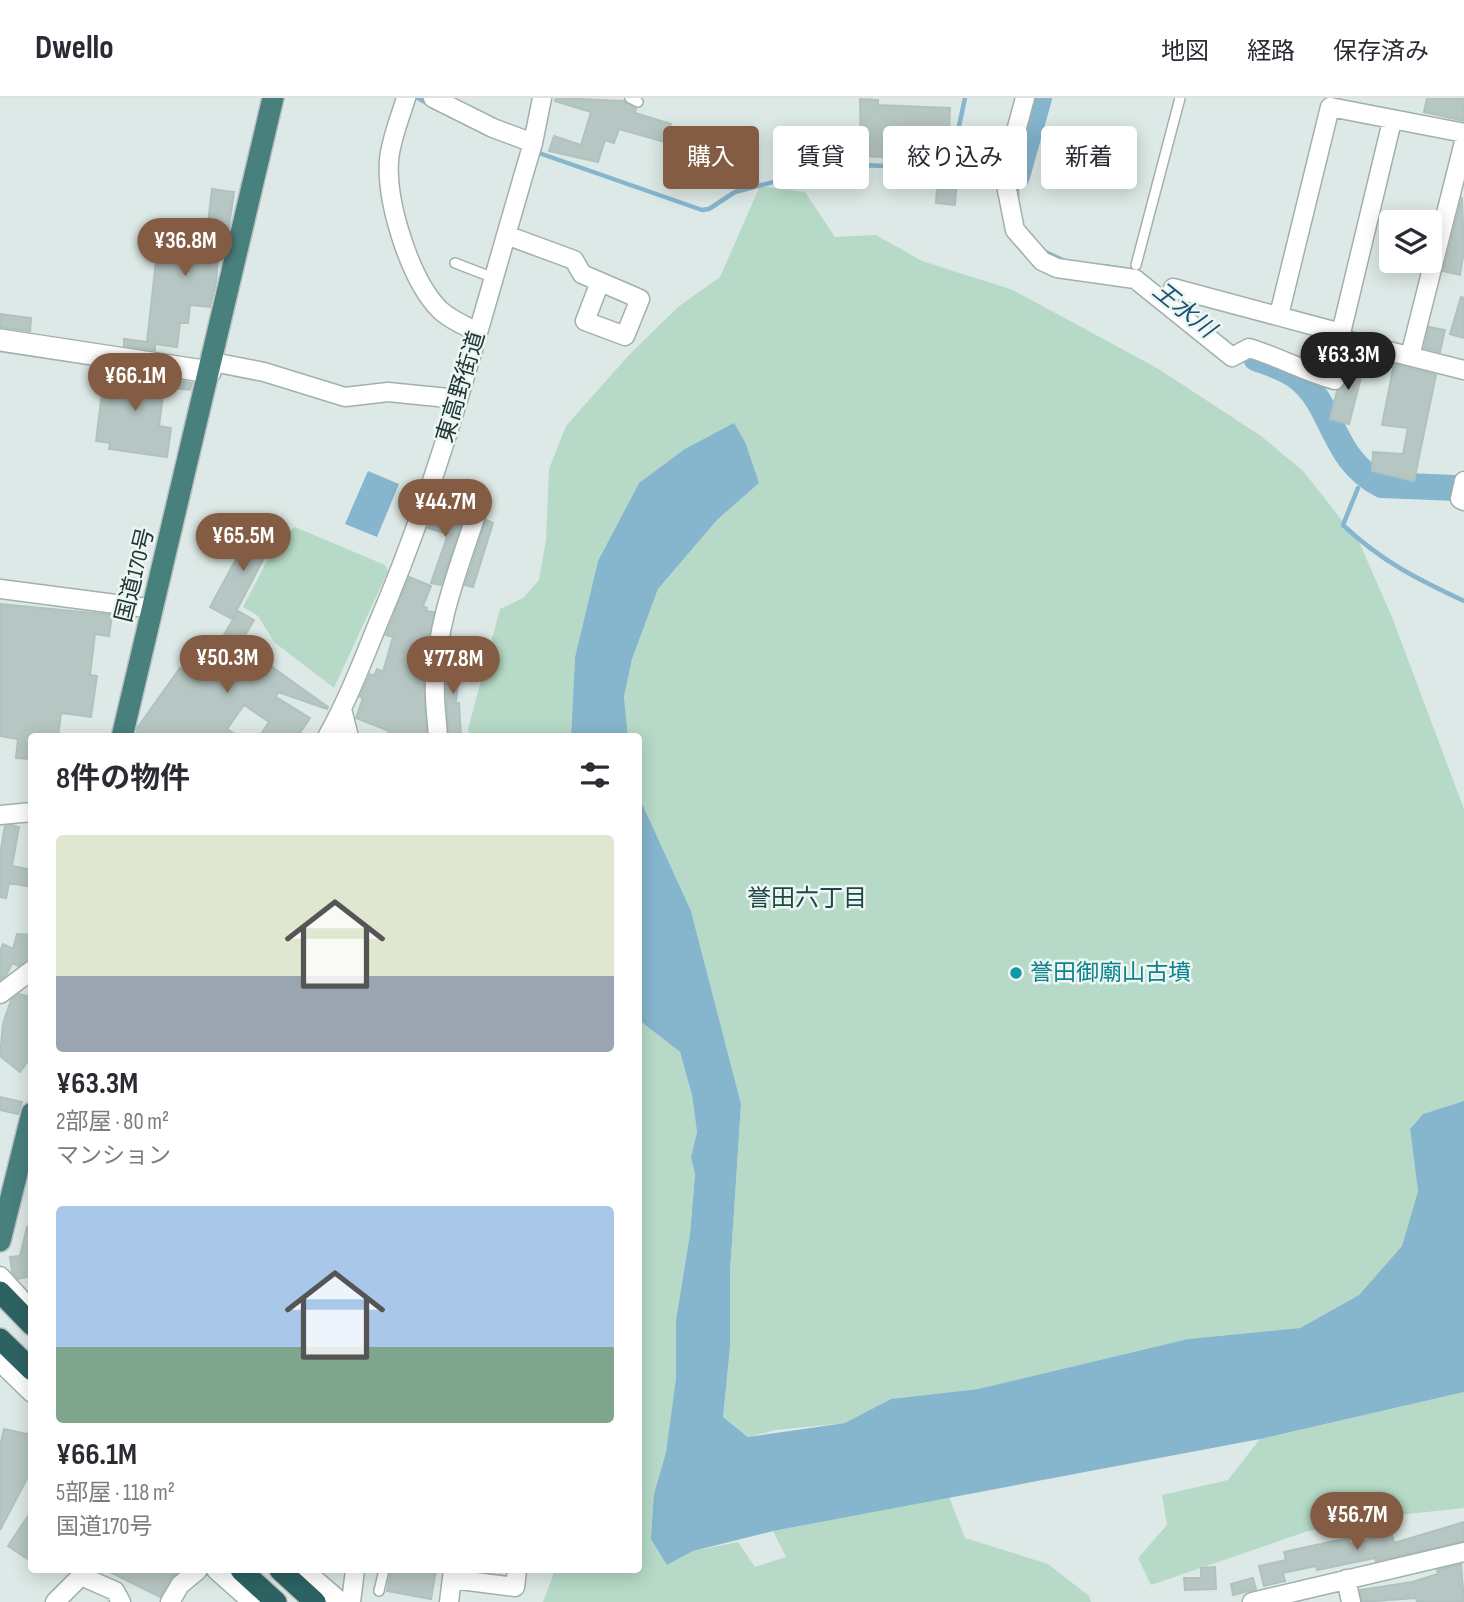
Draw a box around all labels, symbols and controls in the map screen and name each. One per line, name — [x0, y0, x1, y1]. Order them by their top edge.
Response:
text: Dwello — [35, 28, 114, 68]
text: 地図 — [1161, 37, 1209, 66]
text: 経路 — [1247, 37, 1295, 66]
text: 保存済み — [1333, 37, 1429, 66]
chip: 購入 — [663, 126, 759, 189]
chip: 賃貸 — [773, 126, 869, 189]
chip: 絞り込み — [883, 126, 1027, 189]
chip: 新着 — [1041, 126, 1137, 189]
map controls — [1379, 210, 1442, 273]
button: layers — [1379, 210, 1442, 273]
pin: ¥36.8M — [128, 218, 242, 278]
text: ¥36.8M — [153, 227, 217, 255]
water label: 王水川 — [1147, 276, 1223, 346]
street label: 東高野街道 — [431, 328, 491, 446]
pin: ¥63.3M — [1291, 332, 1405, 392]
text: ¥63.3M — [1317, 341, 1379, 369]
pin: ¥66.1M — [78, 354, 192, 413]
text: ¥66.1M — [104, 362, 166, 390]
pin: ¥44.7M — [388, 480, 502, 539]
text: ¥44.7M — [414, 488, 476, 516]
pin: ¥65.5M — [186, 514, 300, 573]
text: ¥65.5M — [212, 522, 274, 550]
street label: 国道170号 — [110, 525, 160, 625]
pin: ¥50.3M — [170, 636, 284, 695]
pin: ¥77.8M — [396, 636, 510, 696]
text: ¥50.3M — [196, 644, 258, 672]
text: ¥77.8M — [423, 645, 483, 673]
icon: filters — [576, 756, 614, 794]
text: 8件の物件 — [56, 761, 190, 797]
icon: home — [272, 881, 398, 1007]
district label: 誉田六丁目 — [747, 884, 867, 913]
place label: 誉田御廟山古墳 — [1030, 959, 1191, 987]
marker: 誉田御廟山古墳 — [1008, 965, 1024, 981]
text: ¥63.3M — [56, 1066, 138, 1102]
text: 2部屋 · 80 m² — [56, 1108, 169, 1136]
text: マンション — [56, 1142, 171, 1170]
icon: home — [272, 1252, 398, 1378]
text: ¥66.1M — [56, 1437, 137, 1473]
text: 5部屋 · 118 m² — [56, 1479, 175, 1507]
pin: ¥56.7M — [1300, 1492, 1414, 1552]
text: ¥56.7M — [1326, 1501, 1388, 1529]
text: 国道170号 — [56, 1513, 152, 1541]

